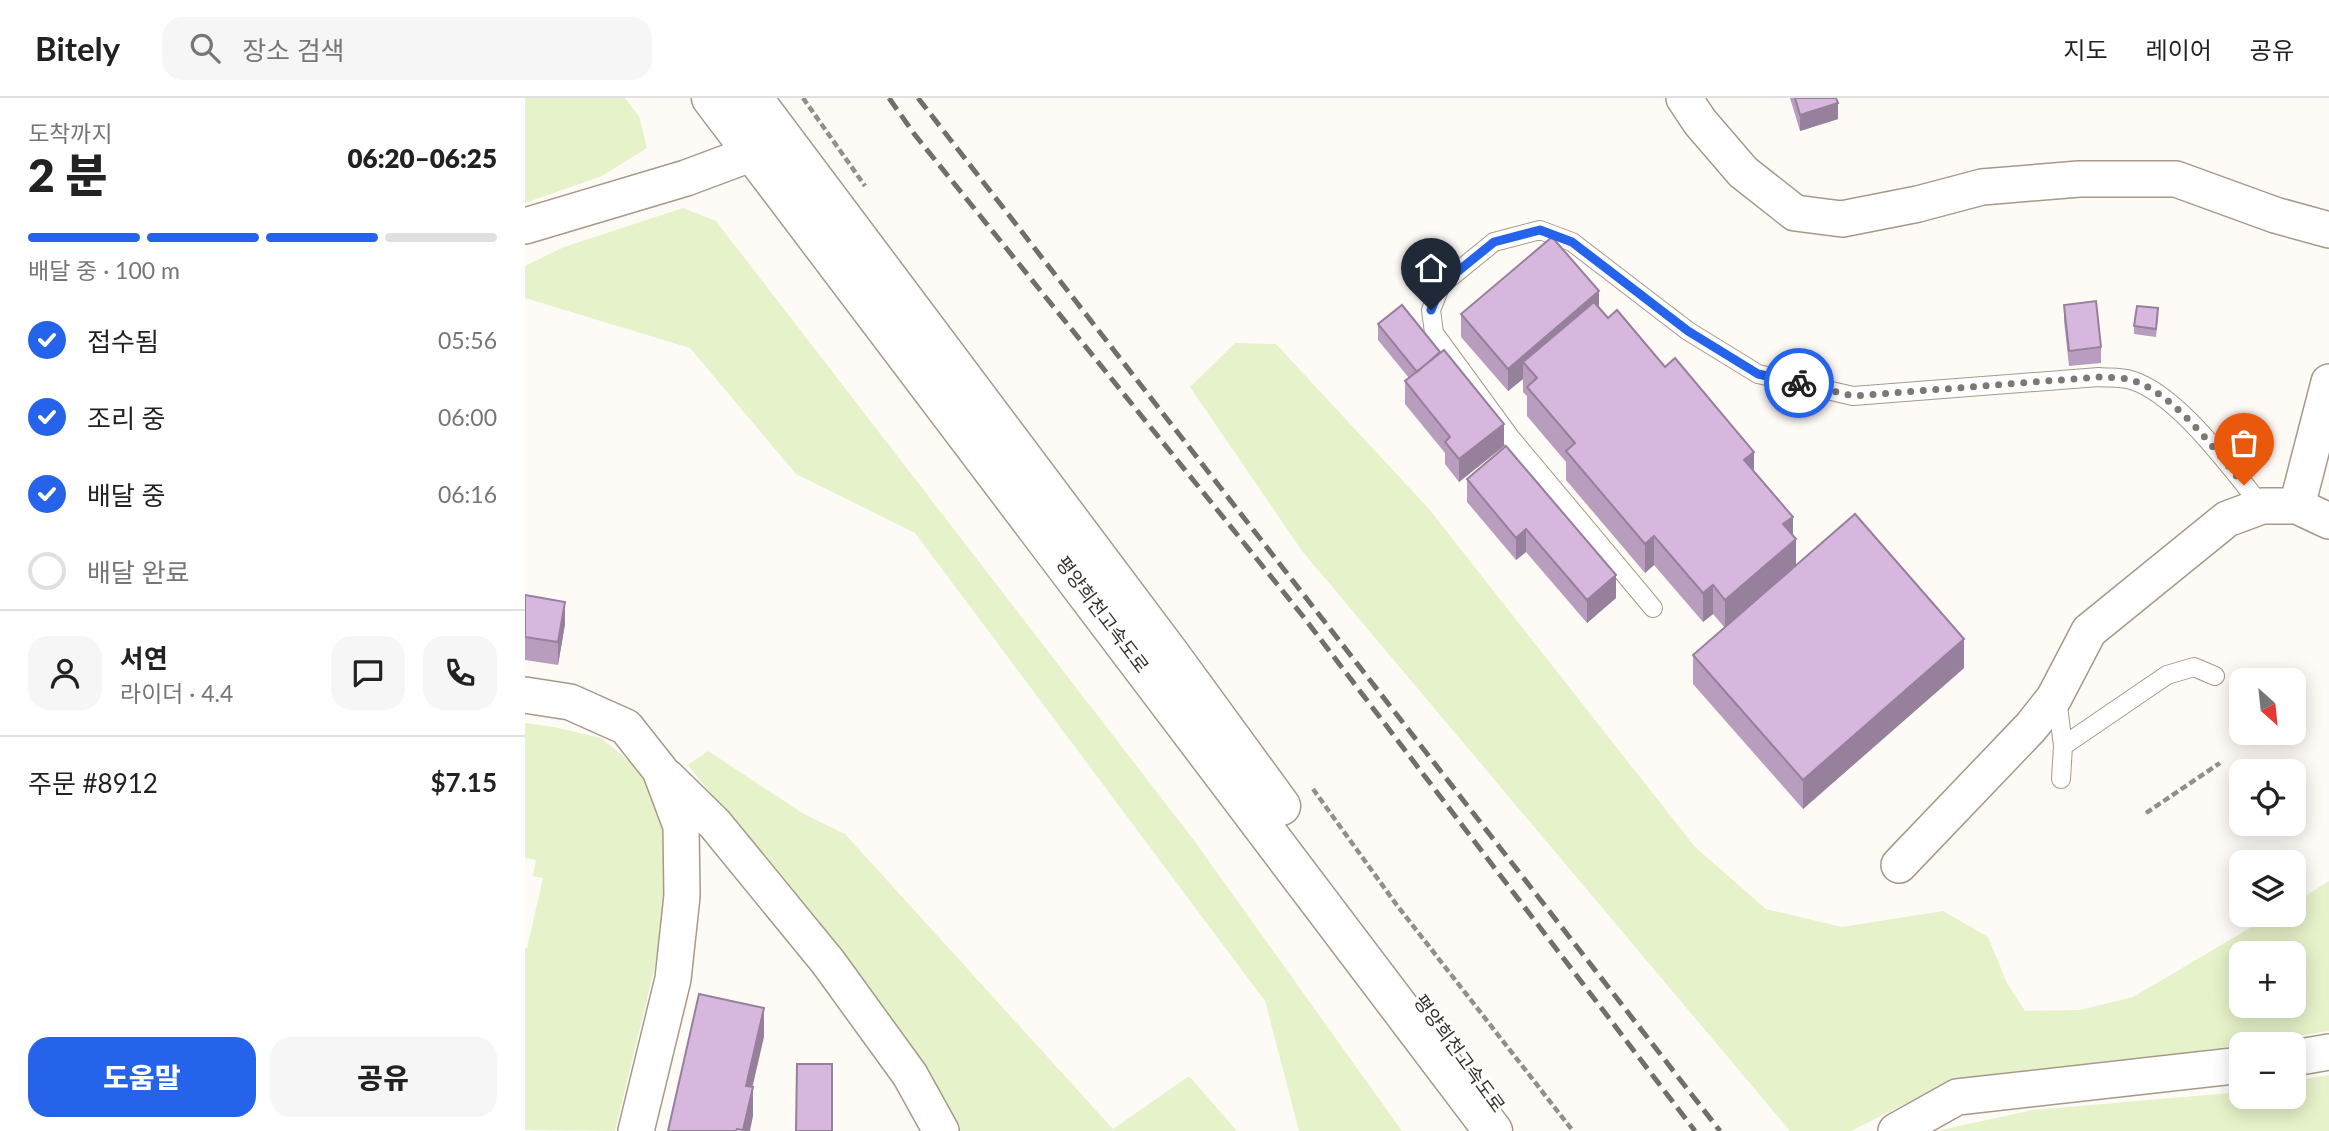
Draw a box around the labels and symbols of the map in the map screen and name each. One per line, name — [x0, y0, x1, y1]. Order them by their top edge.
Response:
pin — [1401, 238, 1461, 310]
courier — [1764, 348, 1834, 418]
pin — [2214, 413, 2274, 485]
street label: 평양희천고속도로 — [1052, 551, 1154, 677]
north arrow — [2229, 668, 2307, 746]
street label: 평양희천고속도로 — [1410, 990, 1510, 1116]

